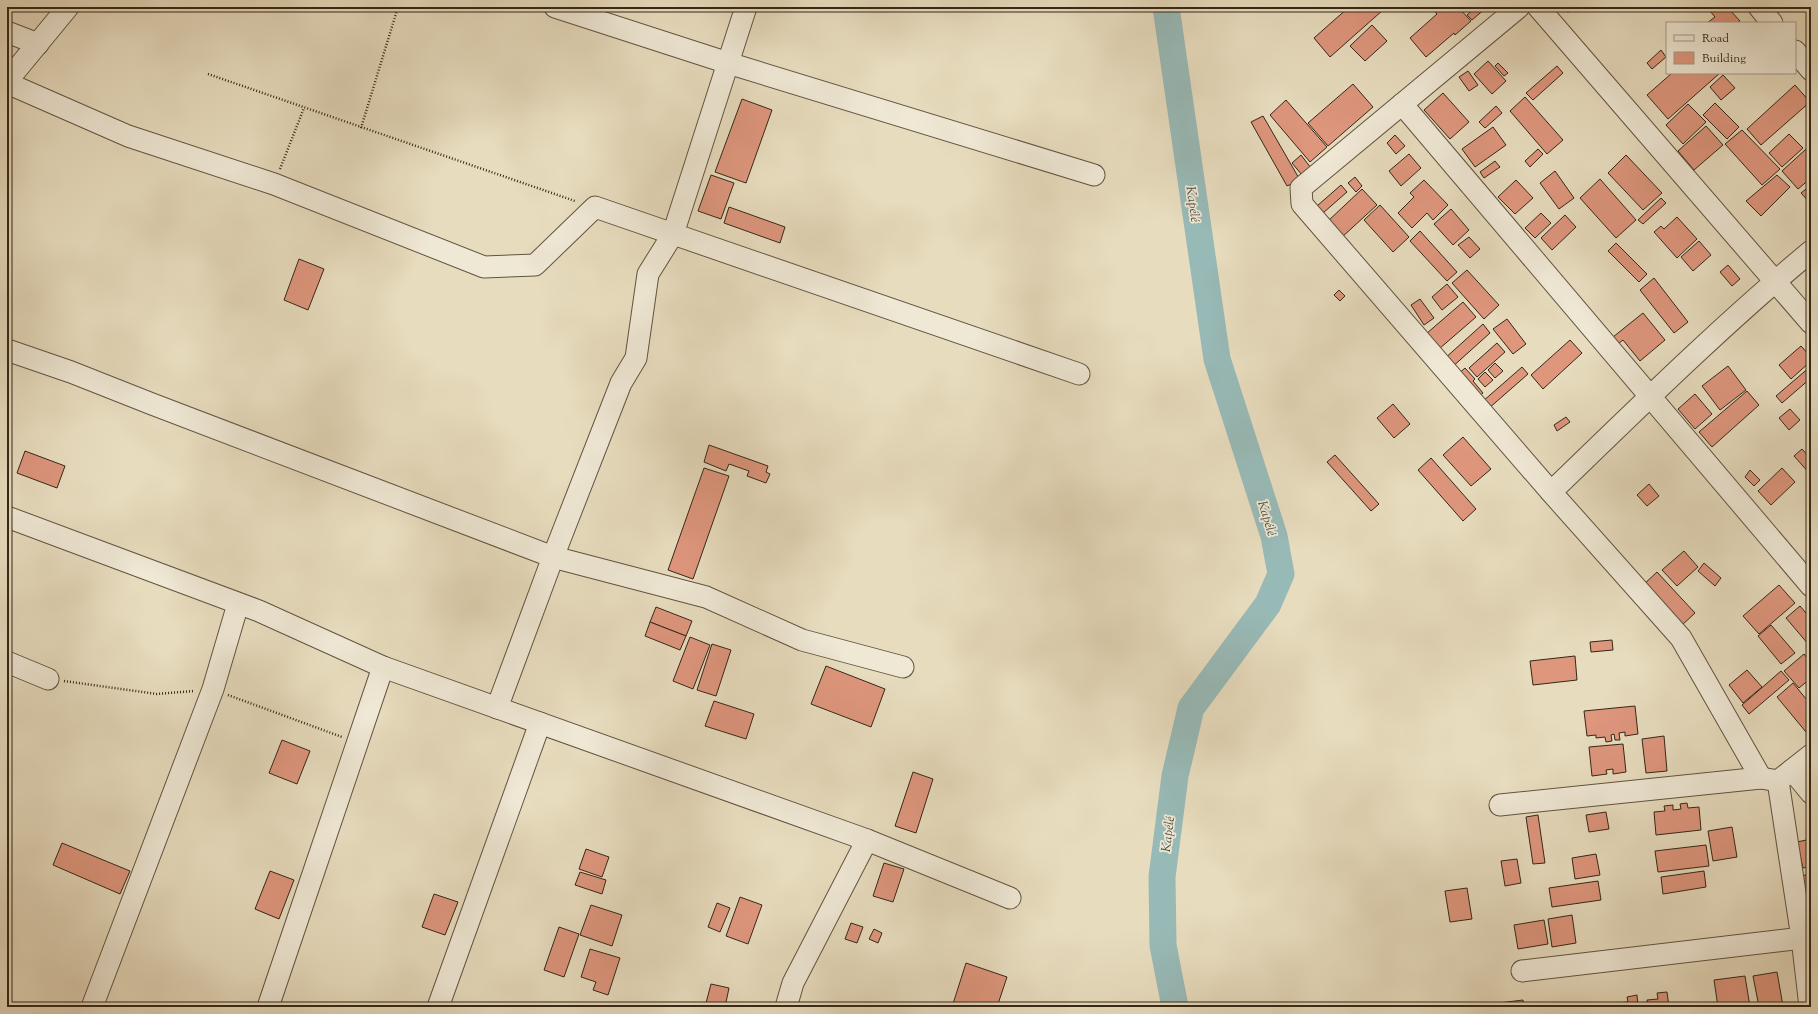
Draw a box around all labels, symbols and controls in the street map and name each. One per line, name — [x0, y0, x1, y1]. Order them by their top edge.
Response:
legend — [1666, 22, 1796, 74]
text: Road — [1702, 30, 1729, 48]
text: Building — [1702, 50, 1746, 68]
water label: Kapélé — [1181, 185, 1204, 224]
water label: Kapélé — [1252, 499, 1280, 539]
water label: Kapélé — [1158, 814, 1180, 853]

